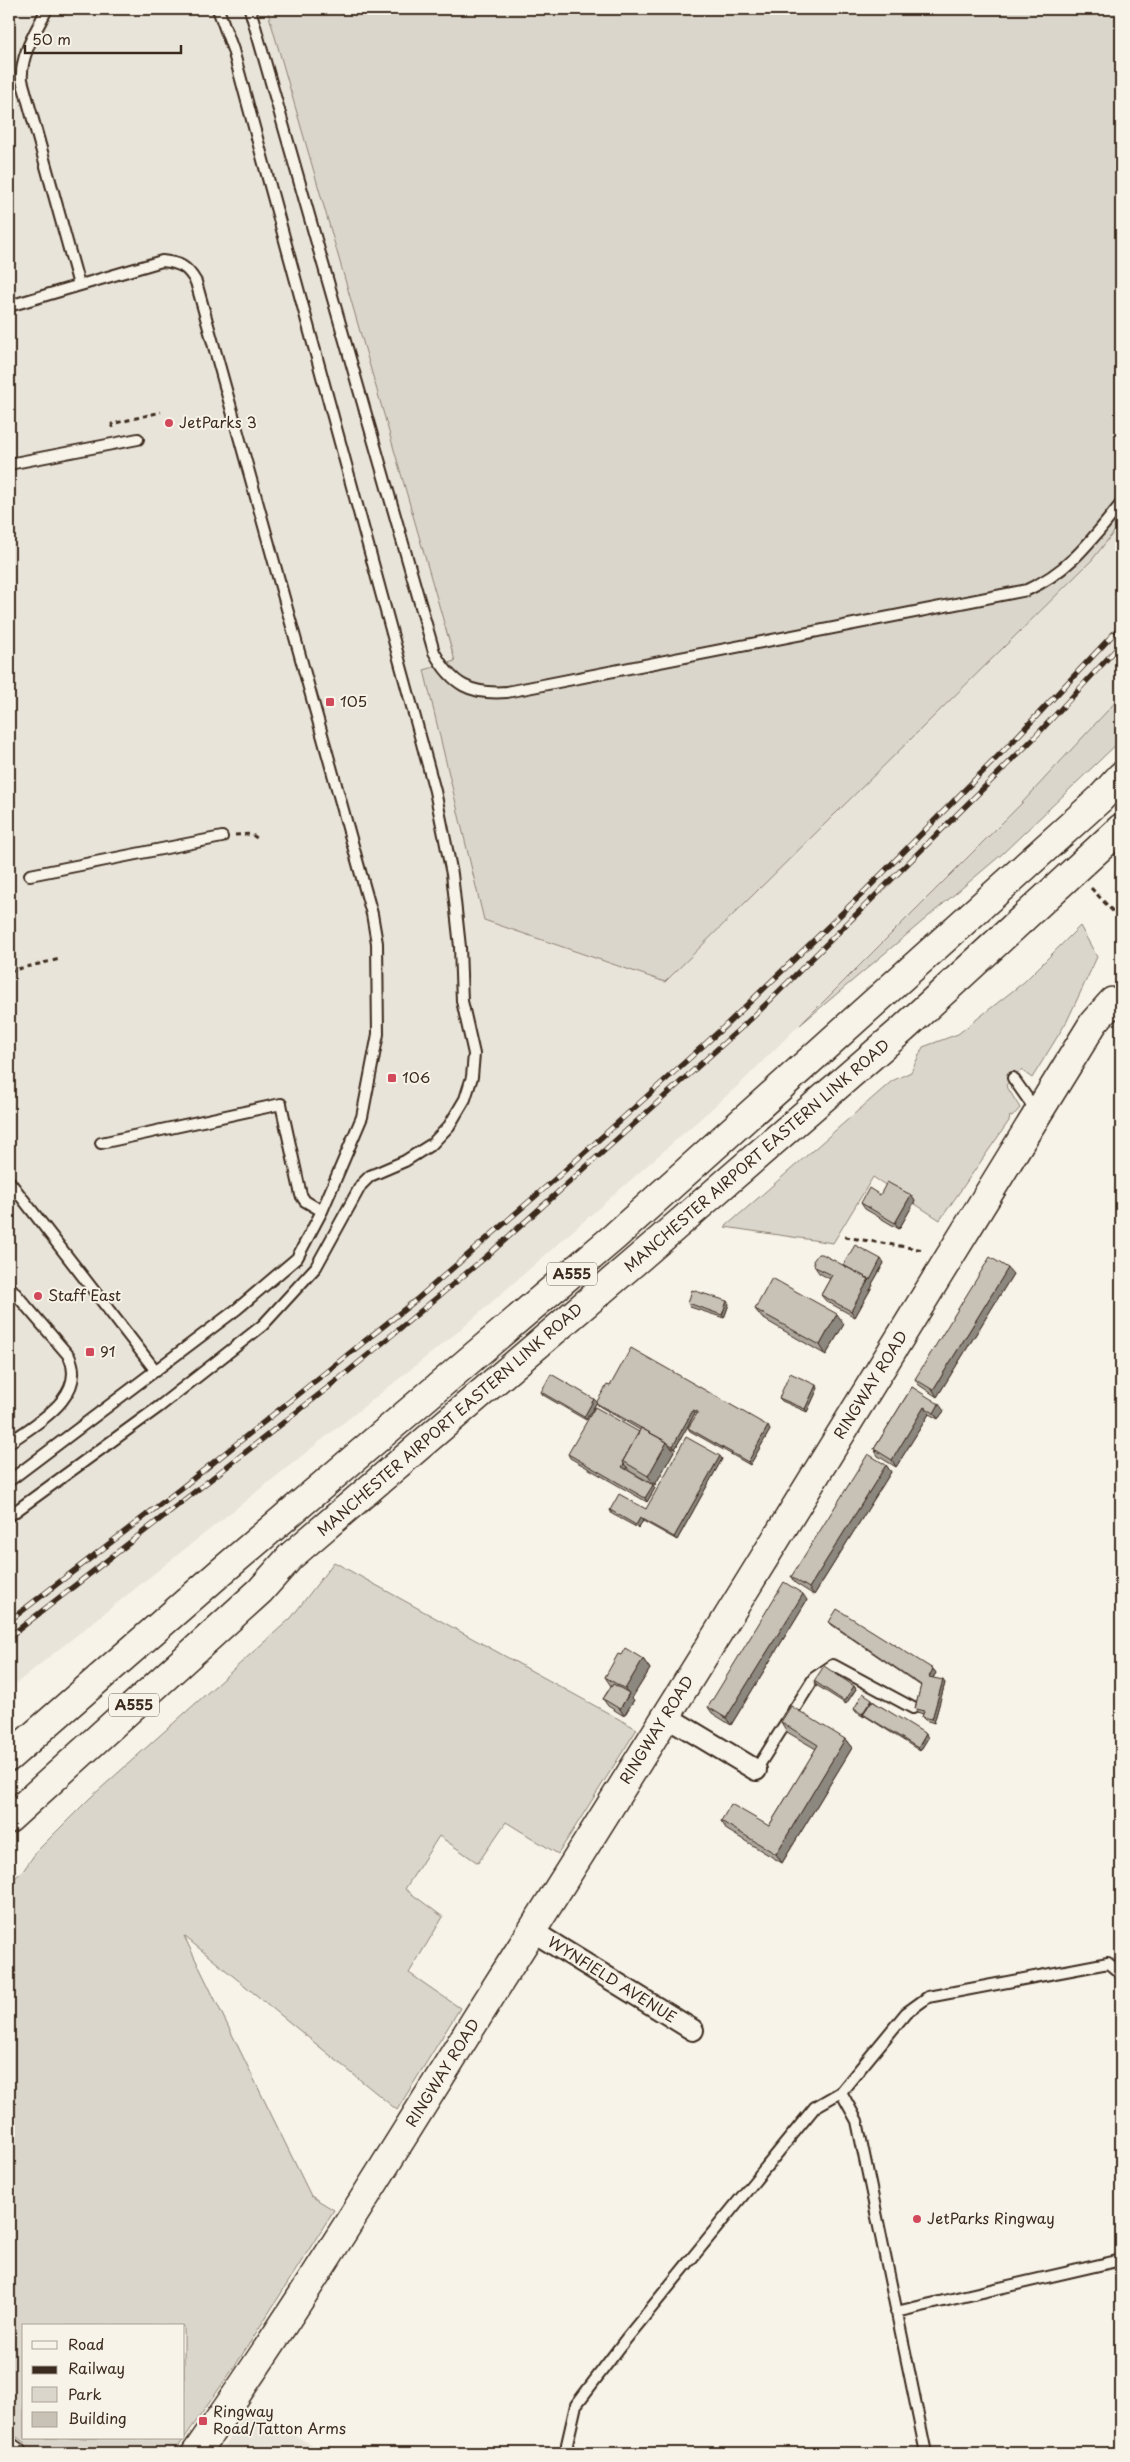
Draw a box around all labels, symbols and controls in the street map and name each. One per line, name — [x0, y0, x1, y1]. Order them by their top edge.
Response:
scale bar — [25, 22, 181, 54]
text: 50 m — [32, 27, 71, 50]
place label: JetParks 3 — [179, 410, 257, 433]
marker: JetParks 3 — [163, 417, 175, 429]
place label: 105 — [340, 689, 367, 712]
marker: 105 — [324, 696, 336, 708]
street label: MANCHESTER AIRPORT EASTERN LINK ROAD — [618, 1033, 894, 1277]
place label: 106 — [402, 1065, 430, 1088]
marker: 106 — [386, 1072, 398, 1084]
road number: A555 — [547, 1262, 597, 1286]
place label: Staff East — [48, 1283, 121, 1306]
marker: Staff East — [32, 1290, 44, 1302]
street label: MANCHESTER AIRPORT EASTERN LINK ROAD — [311, 1297, 587, 1541]
street label: RINGWAY ROAD — [827, 1326, 912, 1443]
place label: 91 — [100, 1339, 116, 1362]
marker: 91 — [84, 1346, 96, 1358]
street label: RINGWAY ROAD — [613, 1671, 698, 1788]
road number: A555 — [109, 1694, 159, 1716]
street label: WYNFIELD AVENUE — [544, 1930, 682, 2028]
street label: RINGWAY ROAD — [399, 2014, 484, 2131]
place label: JetParks Ringway — [927, 2206, 1055, 2229]
marker: JetParks Ringway — [911, 2213, 923, 2225]
legend — [22, 2324, 185, 2440]
text: Road — [68, 2332, 104, 2355]
text: Railway — [68, 2356, 125, 2379]
text: Park — [68, 2382, 102, 2405]
place label: Ringway Road/Tatton Arms — [213, 2399, 346, 2439]
text: Building — [68, 2406, 127, 2429]
marker: Ringway Road/Tatton Arms — [197, 2415, 209, 2427]

